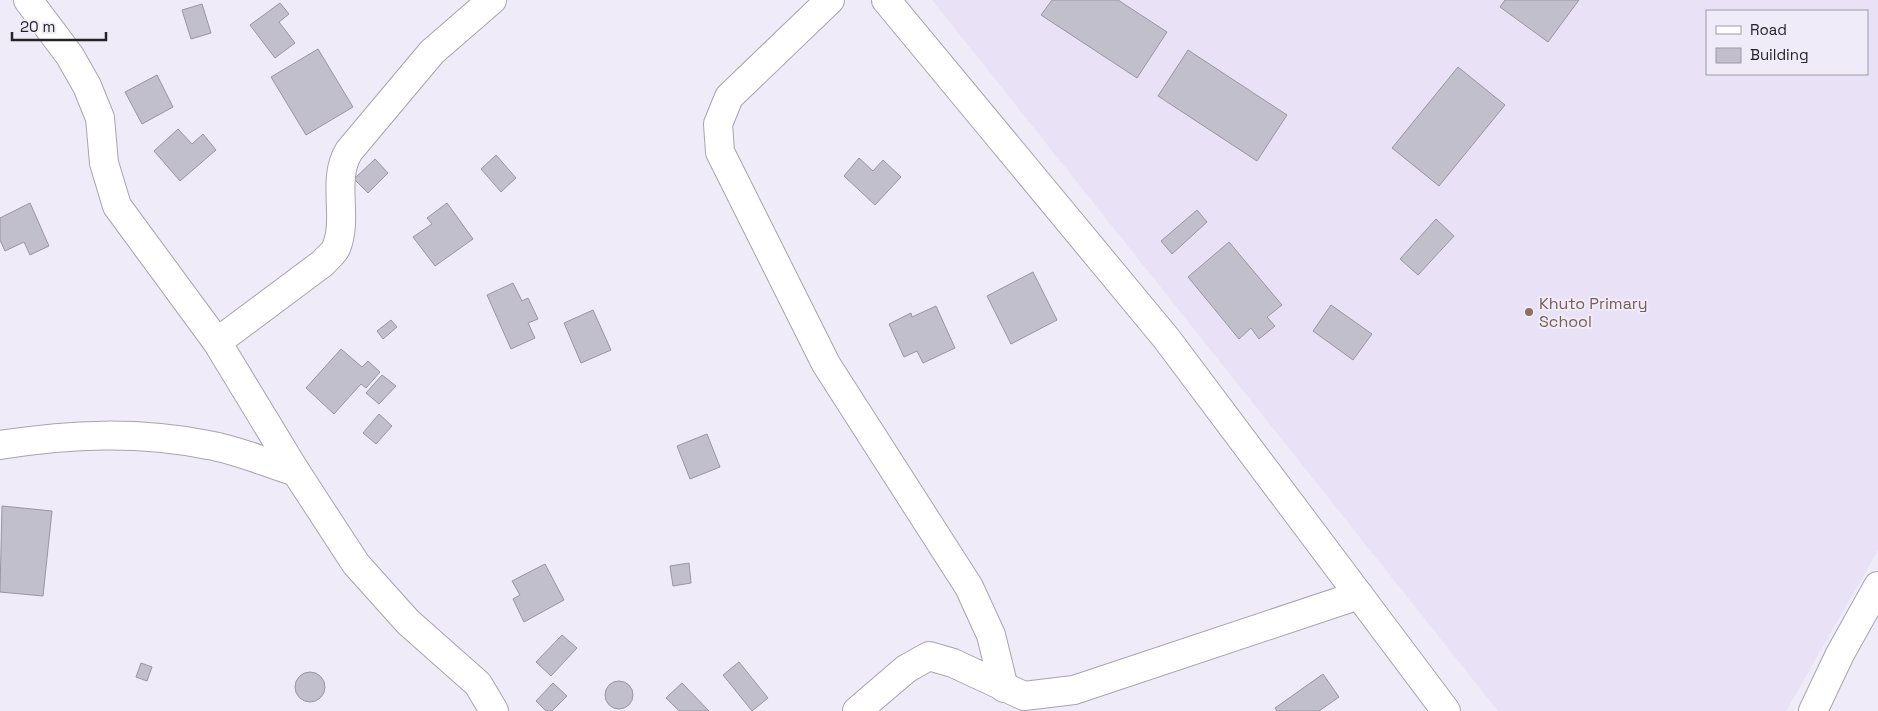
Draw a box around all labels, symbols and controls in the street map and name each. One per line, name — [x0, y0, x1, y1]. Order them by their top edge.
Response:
scale bar — [12, 10, 106, 42]
legend — [1706, 10, 1868, 75]
text: 20 m — [20, 17, 55, 36]
text: Road — [1750, 20, 1787, 39]
text: Building — [1750, 45, 1809, 64]
place label: Khuto Primary School — [1539, 293, 1648, 332]
marker: Khuto Primary School — [1523, 306, 1535, 318]

